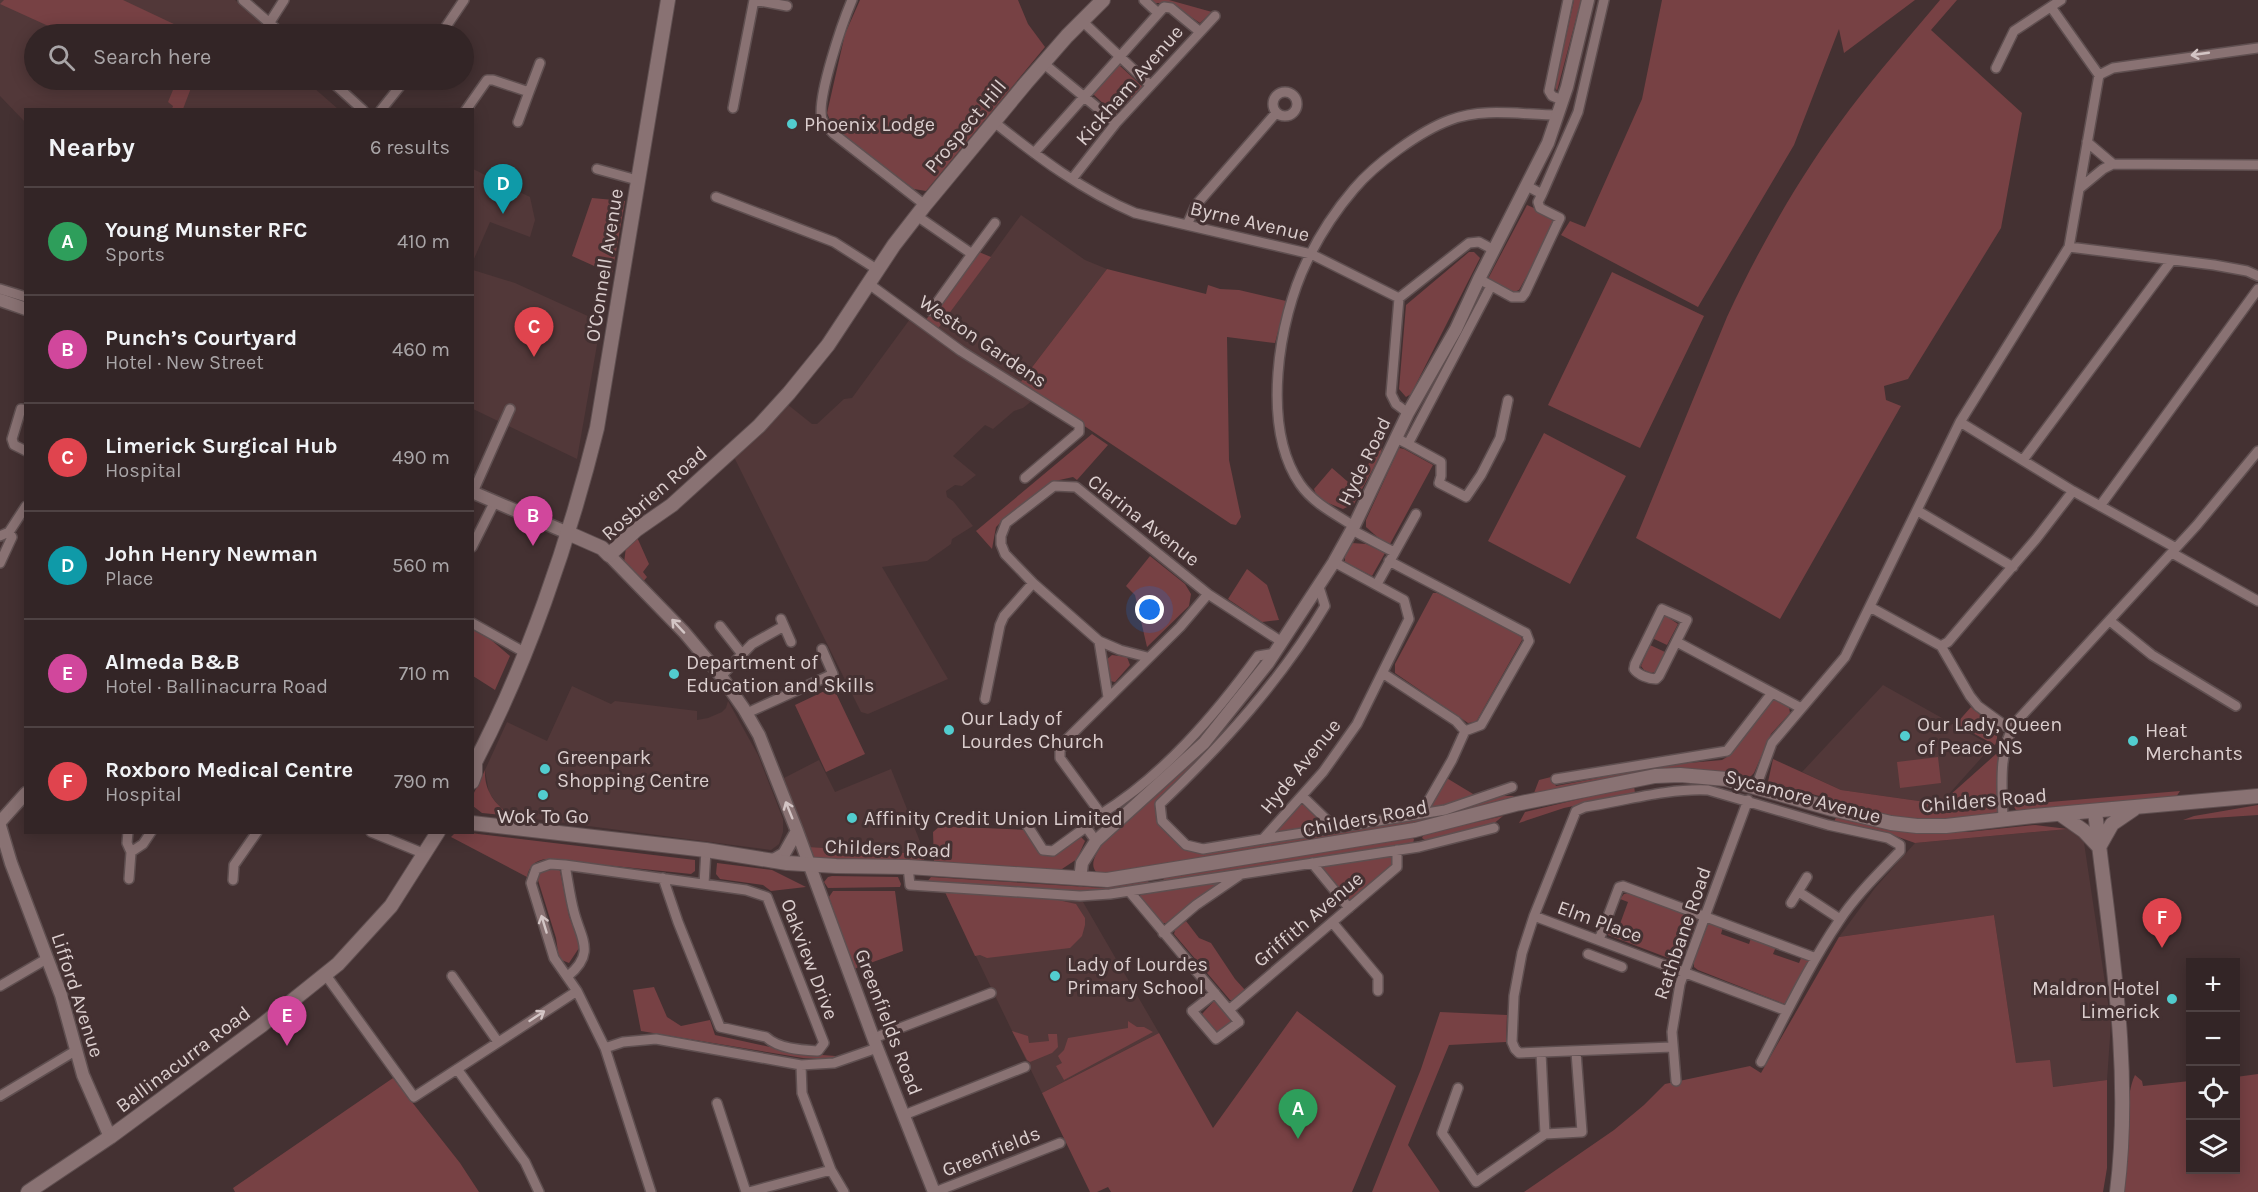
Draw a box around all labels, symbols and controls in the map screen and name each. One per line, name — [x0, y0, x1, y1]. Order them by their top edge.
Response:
street label: Kickham Avenue — [1071, 20, 1188, 150]
search box — [24, 24, 474, 90]
icon: search — [45, 41, 78, 74]
text: Search here — [93, 44, 211, 70]
one-way arrow — [2191, 49, 2210, 60]
street label: Prospect Hill — [920, 75, 1011, 178]
place label: Phoenix Lodge — [804, 113, 935, 136]
marker: Phoenix Lodge — [785, 117, 799, 131]
text: Nearby — [48, 132, 135, 163]
text: 6 results — [370, 136, 450, 159]
pin: D — [484, 164, 522, 214]
street label: O'Connell Avenue — [581, 187, 628, 343]
street label: Byrne Avenue — [1188, 197, 1312, 246]
text: Young Munster RFC — [105, 217, 307, 243]
text: A — [61, 230, 74, 253]
text: 410 m — [397, 230, 450, 253]
text: Sports — [105, 243, 165, 266]
street label: Weston Gardens — [914, 290, 1051, 393]
pin: C — [514, 308, 554, 357]
text: Punch’s Courtyard — [105, 325, 297, 351]
text: B — [61, 338, 74, 361]
text: 460 m — [392, 338, 450, 361]
text: Hotel · New Street — [105, 351, 264, 374]
street label: Hyde Road — [1333, 413, 1396, 509]
text: Limerick Surgical Hub — [105, 433, 338, 459]
street label: Rosbrien Road — [597, 441, 712, 545]
text: C — [61, 446, 74, 469]
text: 490 m — [392, 446, 450, 469]
text: Hospital — [105, 459, 182, 482]
street label: Clarina Avenue — [1083, 470, 1204, 571]
pin: B — [514, 496, 552, 546]
text: John Henry Newman — [105, 541, 318, 567]
text: D — [61, 554, 74, 577]
text: 560 m — [392, 554, 450, 577]
text: Place — [105, 567, 153, 590]
your location — [1135, 595, 1164, 624]
one-way arrow — [671, 619, 686, 634]
text: Almeda B&B — [105, 649, 240, 675]
place label: Department of Education and Skills — [686, 651, 874, 697]
text: E — [62, 662, 73, 685]
text: 710 m — [399, 662, 450, 685]
marker: Department of Education and Skills — [667, 667, 681, 681]
text: Hotel · Ballinacurra Road — [105, 675, 328, 698]
place label: Our Lady of Lourdes Church — [961, 707, 1104, 753]
place label: Our Lady, Queen of Peace NS — [1917, 713, 2062, 759]
street label: Hyde Avenue — [1255, 714, 1346, 818]
place label: Heat Merchants — [2145, 719, 2243, 765]
marker: Our Lady of Lourdes Church — [942, 723, 956, 737]
marker: Our Lady, Queen of Peace NS — [1898, 729, 1912, 743]
marker: Heat Merchants — [2126, 734, 2140, 748]
place label: Greenpark Shopping Centre — [557, 746, 709, 792]
text: Roxboro Medical Centre — [105, 757, 353, 783]
marker: Greenpark Shopping Centre — [538, 762, 552, 776]
street label: Sycamore Avenue — [1722, 765, 1883, 828]
text: F — [62, 770, 73, 793]
text: 790 m — [394, 770, 450, 793]
text: Hospital — [105, 783, 182, 806]
street label: Childers Road — [1920, 784, 2048, 817]
marker: Wok To Go — [536, 788, 550, 802]
street label: Childers Road — [1301, 795, 1429, 842]
one-way arrow — [782, 801, 793, 820]
place label: Wok To Go — [497, 805, 589, 828]
place label: Affinity Credit Union Limited — [864, 807, 1123, 830]
marker: Affinity Credit Union Limited — [845, 811, 859, 825]
street label: Childers Road — [824, 835, 952, 862]
street label: Rathbane Road — [1649, 864, 1716, 1003]
street label: Griffith Avenue — [1249, 867, 1368, 972]
street label: Oakview Drive — [776, 896, 843, 1023]
street label: Elm Place — [1554, 896, 1645, 947]
pin: F — [2142, 898, 2182, 948]
one-way arrow — [538, 915, 549, 934]
street label: Lifford Avenue — [47, 930, 108, 1060]
street label: Greenfields Road — [850, 946, 927, 1098]
place label: Lady of Lourdes Primary School — [1067, 953, 1208, 999]
map controls — [2186, 958, 2240, 1174]
button: + — [2186, 958, 2240, 1012]
marker: Lady of Lourdes Primary School — [1048, 969, 1062, 983]
place label: Maldron Hotel Limerick — [2032, 977, 2160, 1023]
marker: Maldron Hotel Limerick — [2165, 992, 2179, 1006]
pin: E — [268, 996, 306, 1046]
street label: Ballinacurra Road — [112, 1001, 255, 1117]
one-way arrow — [528, 1010, 545, 1022]
button: − — [2186, 1012, 2240, 1066]
button: locate — [2186, 1066, 2240, 1120]
pin: A — [1278, 1090, 1318, 1139]
button: layers — [2186, 1120, 2240, 1174]
street label: Greenfields — [939, 1121, 1044, 1182]

